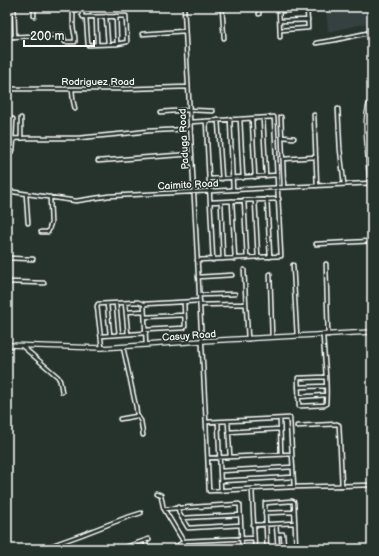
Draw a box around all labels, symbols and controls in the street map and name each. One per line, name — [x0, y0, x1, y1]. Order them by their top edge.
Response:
scale bar — [24, 22, 94, 48]
text: 200 m — [30, 29, 64, 44]
street label: Rodriguez Road — [61, 76, 135, 88]
street label: Paduga Road — [176, 108, 192, 170]
street label: Caimito Road — [157, 177, 219, 193]
street label: Casuy Road — [162, 328, 217, 344]

